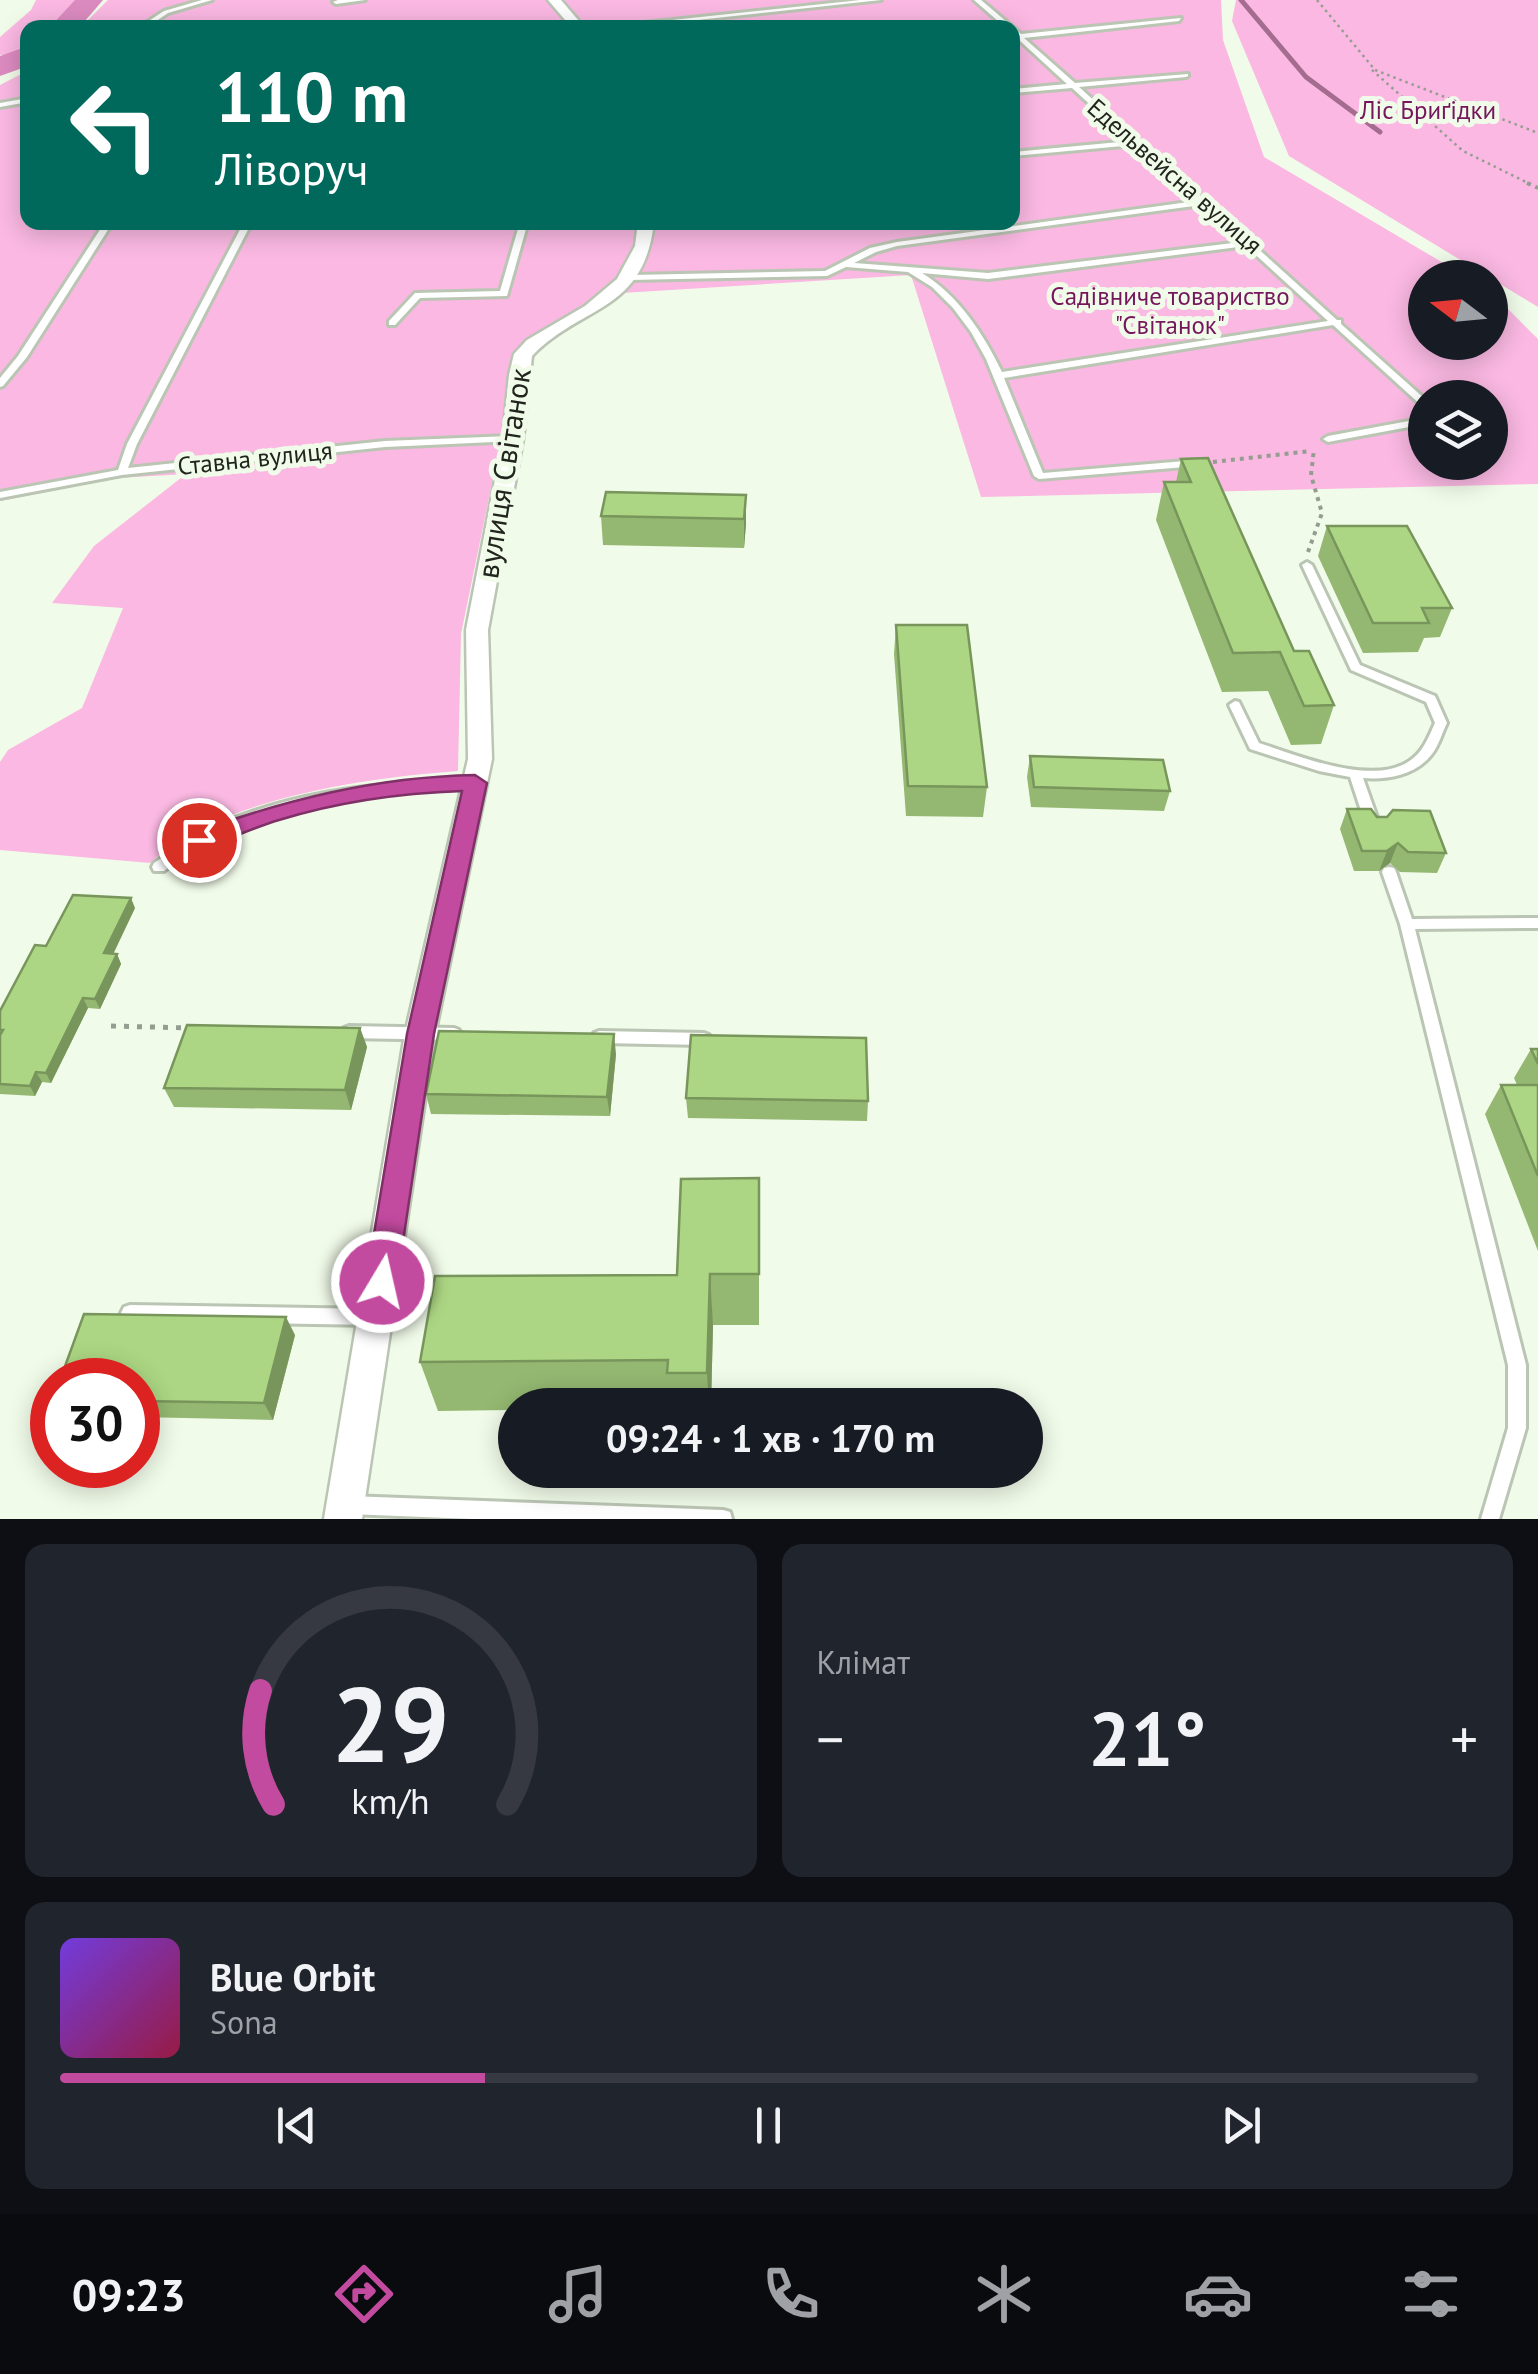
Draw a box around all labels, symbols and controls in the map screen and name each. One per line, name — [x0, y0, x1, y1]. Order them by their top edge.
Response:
text: 110 m — [215, 51, 408, 141]
icon: left — [50, 60, 180, 190]
street label: Едельвейсна вулиця — [1081, 91, 1269, 261]
park label: Ліс Бриґідки — [1359, 94, 1496, 126]
text: Ліворуч — [215, 139, 369, 197]
north arrow — [1408, 260, 1508, 360]
map controls — [1408, 260, 1508, 480]
park label: Садівниче товариство "Світанок" — [1050, 280, 1290, 341]
street label: вулиця Світанок — [467, 364, 539, 581]
button: layers — [1408, 380, 1508, 480]
street label: Ставна вулиця — [176, 434, 334, 482]
pin — [157, 798, 242, 883]
icon: arrive — [172, 813, 227, 868]
position arrow — [330, 1230, 434, 1334]
speed limit sign: 30 — [30, 1358, 160, 1488]
text: 09:24 · 1 хв · 170 m — [606, 1413, 935, 1462]
text: Клімат — [817, 1641, 910, 1683]
text: 29 — [332, 1656, 450, 1791]
text: 21° — [1088, 1690, 1206, 1787]
text: − — [817, 1703, 844, 1774]
text: + — [1450, 1703, 1478, 1774]
text: km/h — [352, 1778, 430, 1824]
text: Blue Orbit — [210, 1952, 375, 2001]
text: Sona — [210, 2001, 278, 2043]
icon: previous — [269, 2098, 324, 2153]
icon: pause — [741, 2098, 796, 2153]
icon: next — [1214, 2098, 1269, 2153]
icon: directions — [329, 2259, 399, 2329]
icon: music — [543, 2259, 613, 2329]
icon: phone — [756, 2259, 826, 2329]
icon: climate — [969, 2259, 1039, 2329]
icon: car — [1183, 2259, 1253, 2329]
icon: filters — [1396, 2259, 1466, 2329]
text: 09:23 — [72, 2265, 186, 2323]

